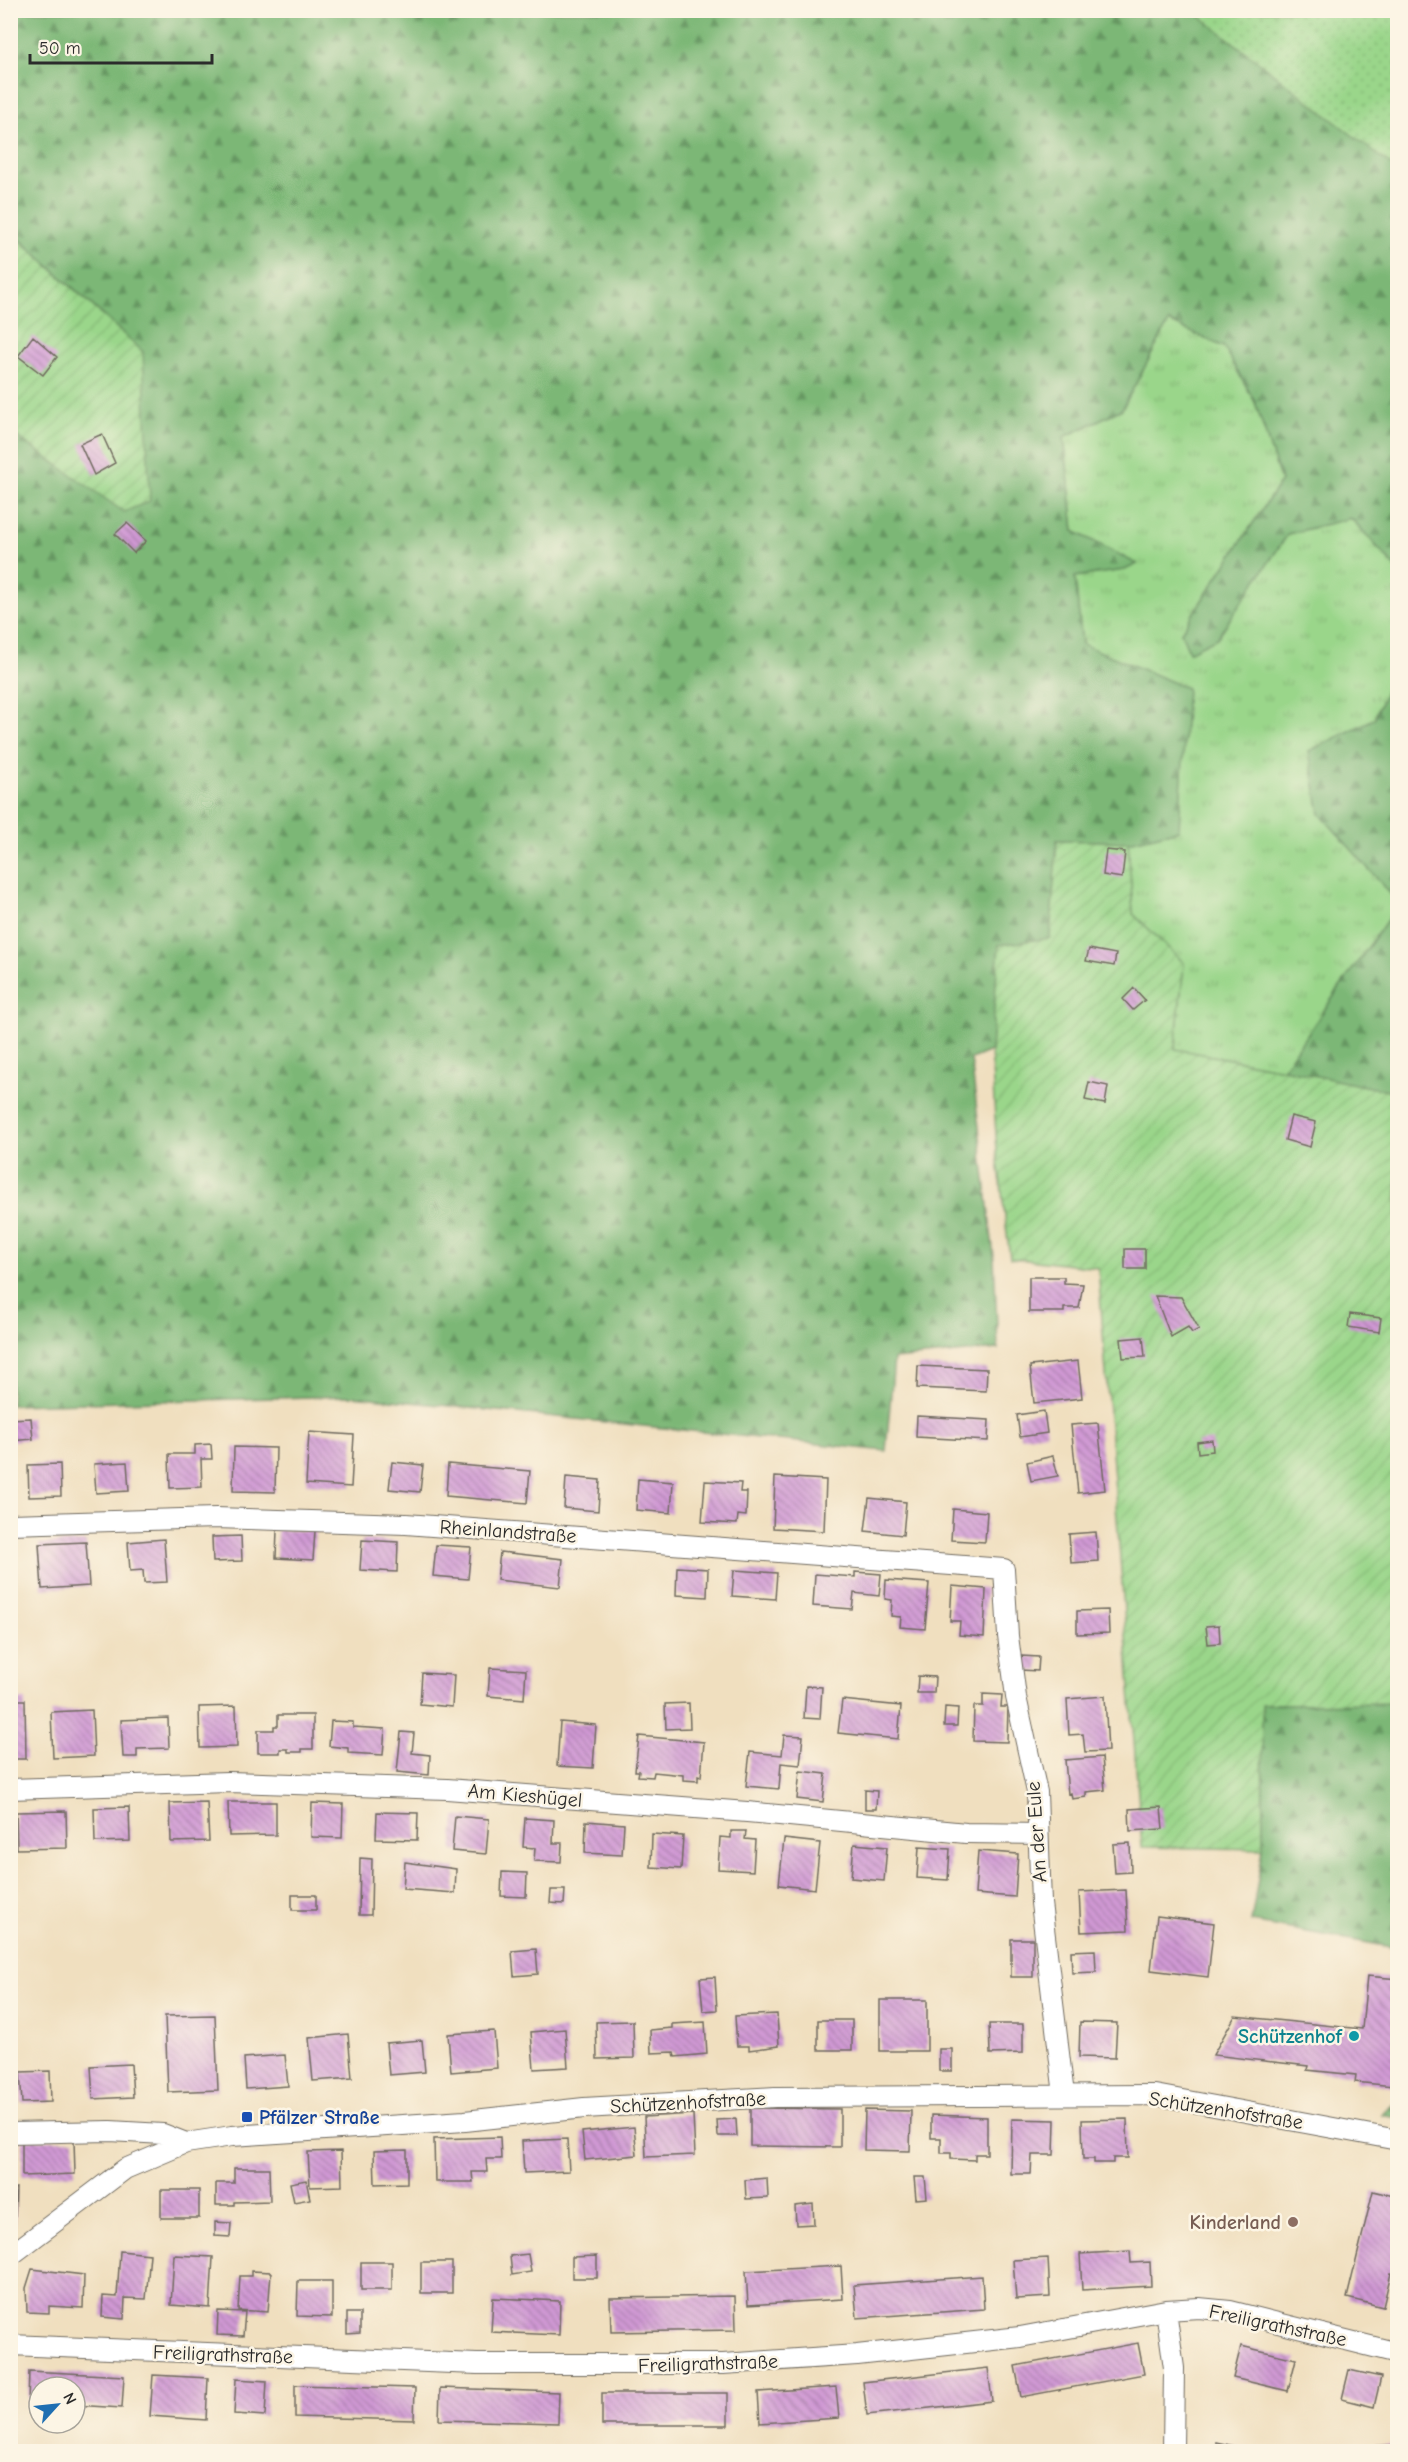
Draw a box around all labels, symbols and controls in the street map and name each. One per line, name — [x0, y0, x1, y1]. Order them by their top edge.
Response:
scale bar — [30, 27, 212, 65]
text: 50 m — [39, 38, 81, 59]
street label: Rheinlandstraße — [439, 1515, 577, 1548]
street label: Am Kieshügel — [467, 1779, 583, 1812]
street label: An der Eule — [1021, 1781, 1052, 1883]
place label: Schützenhof — [1238, 2025, 1344, 2048]
marker: Schützenhof — [1347, 2029, 1361, 2043]
street label: Schützenhofstraße — [610, 2087, 766, 2118]
street label: Schützenhofstraße — [1147, 2087, 1305, 2134]
place label: Pfälzer Straße — [259, 2106, 380, 2129]
marker: Pfälzer Straße — [240, 2110, 254, 2124]
place label: Kinderland — [1190, 2211, 1281, 2234]
marker: Kinderland — [1286, 2215, 1300, 2229]
street label: Freiligrathstraße — [1207, 2300, 1349, 2351]
street label: Freiligrathstraße — [153, 2341, 293, 2368]
street label: Freiligrathstraße — [638, 2350, 778, 2377]
north arrow — [27, 2375, 87, 2435]
text: N — [59, 2390, 80, 2407]

